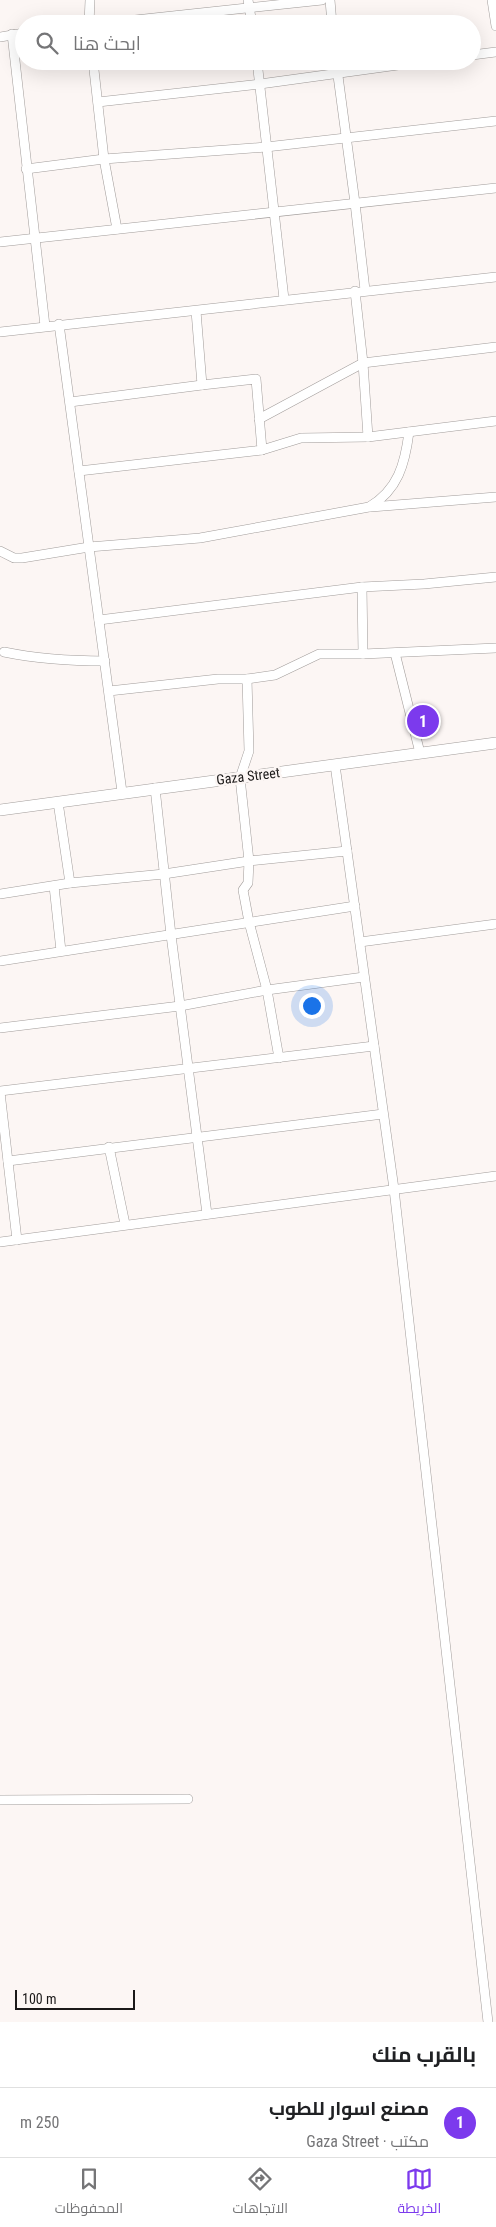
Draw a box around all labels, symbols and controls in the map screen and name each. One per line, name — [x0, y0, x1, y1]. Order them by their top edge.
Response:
search box — [15, 15, 481, 70]
icon: search — [33, 29, 61, 57]
text: ابحث هنا — [73, 32, 141, 55]
pin: 1 — [407, 702, 439, 740]
street label: Gaza Street — [215, 764, 281, 788]
your location — [299, 993, 325, 1019]
scale bar — [15, 1987, 135, 2010]
text: 100 m — [22, 1991, 57, 2007]
text: بالقرب منك — [372, 2043, 476, 2067]
text: مصنع اسوار للطوب — [269, 2097, 429, 2120]
text: 250 m — [20, 2113, 59, 2132]
text: 1 — [456, 2113, 464, 2132]
text: مكتب · Gaza Street — [306, 2132, 429, 2151]
tab: المحفوظات — [55, 2165, 123, 2221]
tab: الاتجاهات — [233, 2165, 288, 2221]
tab: الخريطة — [398, 2165, 441, 2221]

